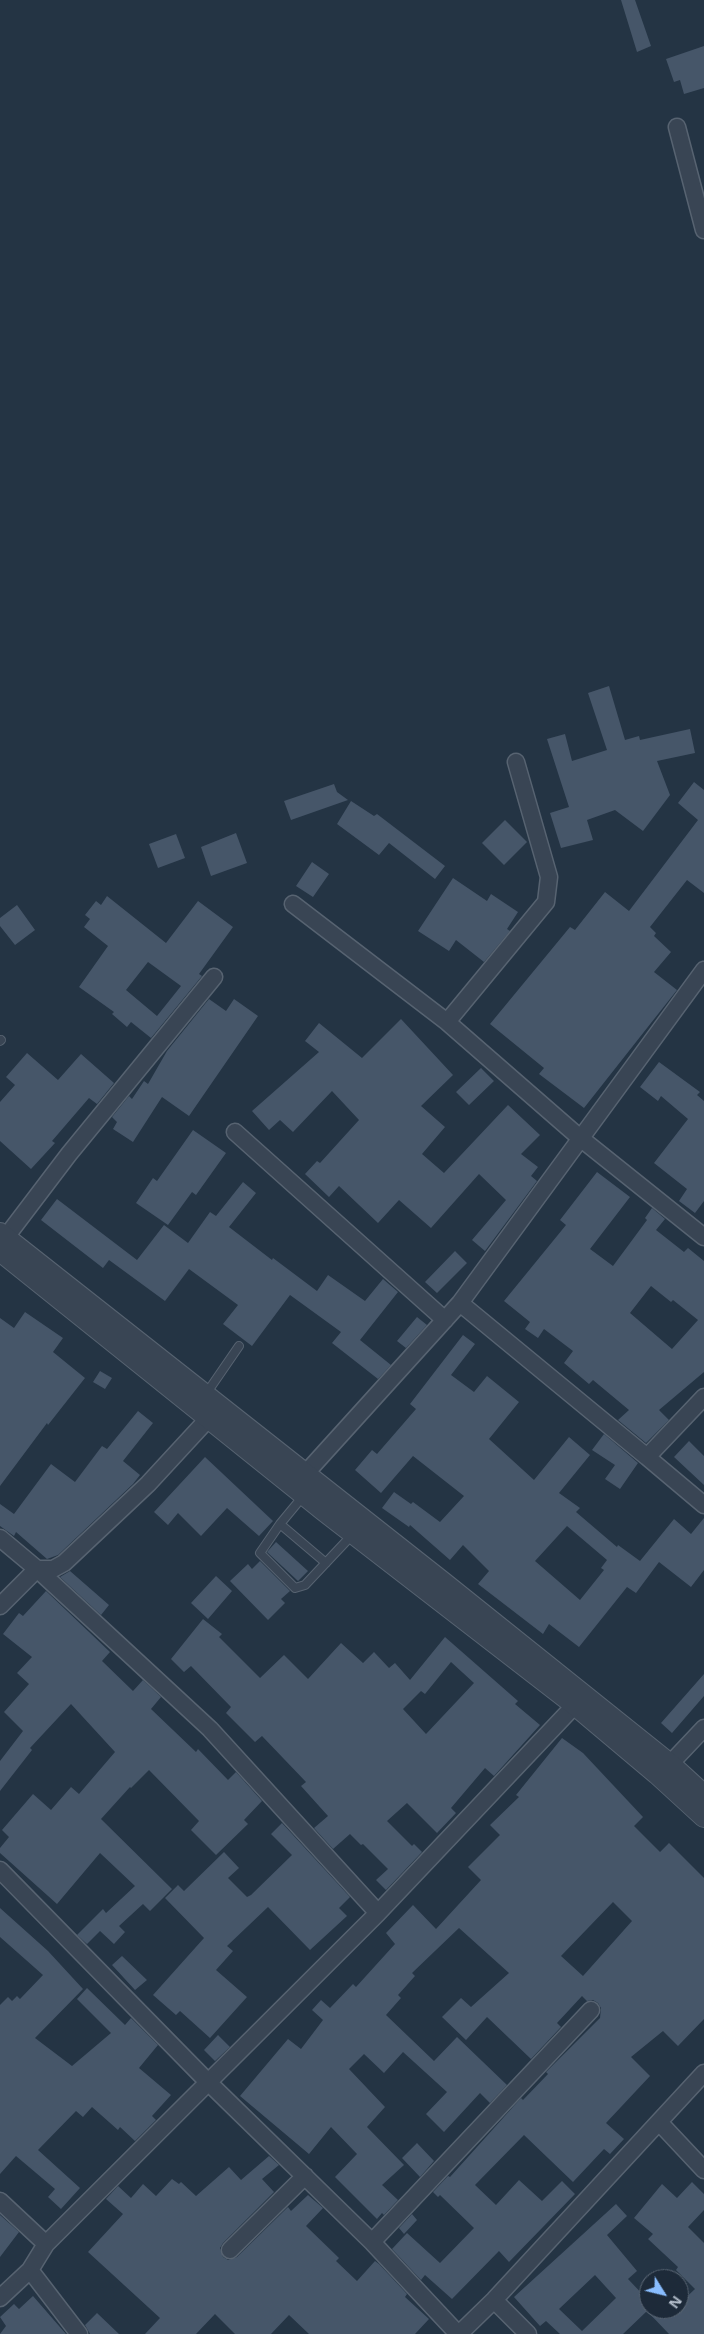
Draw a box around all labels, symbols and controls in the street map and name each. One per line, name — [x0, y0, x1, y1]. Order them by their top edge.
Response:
north arrow — [639, 2269, 689, 2319]
text: N — [665, 2292, 687, 2313]

